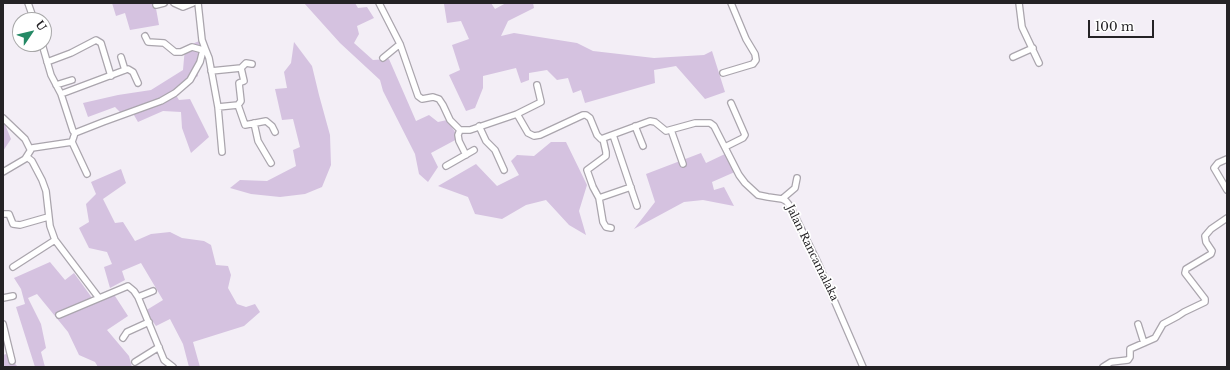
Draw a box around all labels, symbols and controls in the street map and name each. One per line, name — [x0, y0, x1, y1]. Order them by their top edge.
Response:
north arrow — [12, 12, 52, 52]
scale bar — [1090, 12, 1156, 38]
text: U — [32, 18, 50, 34]
text: 100 m — [1095, 19, 1134, 34]
street label: Jalan Rancamalaka — [783, 203, 841, 303]

